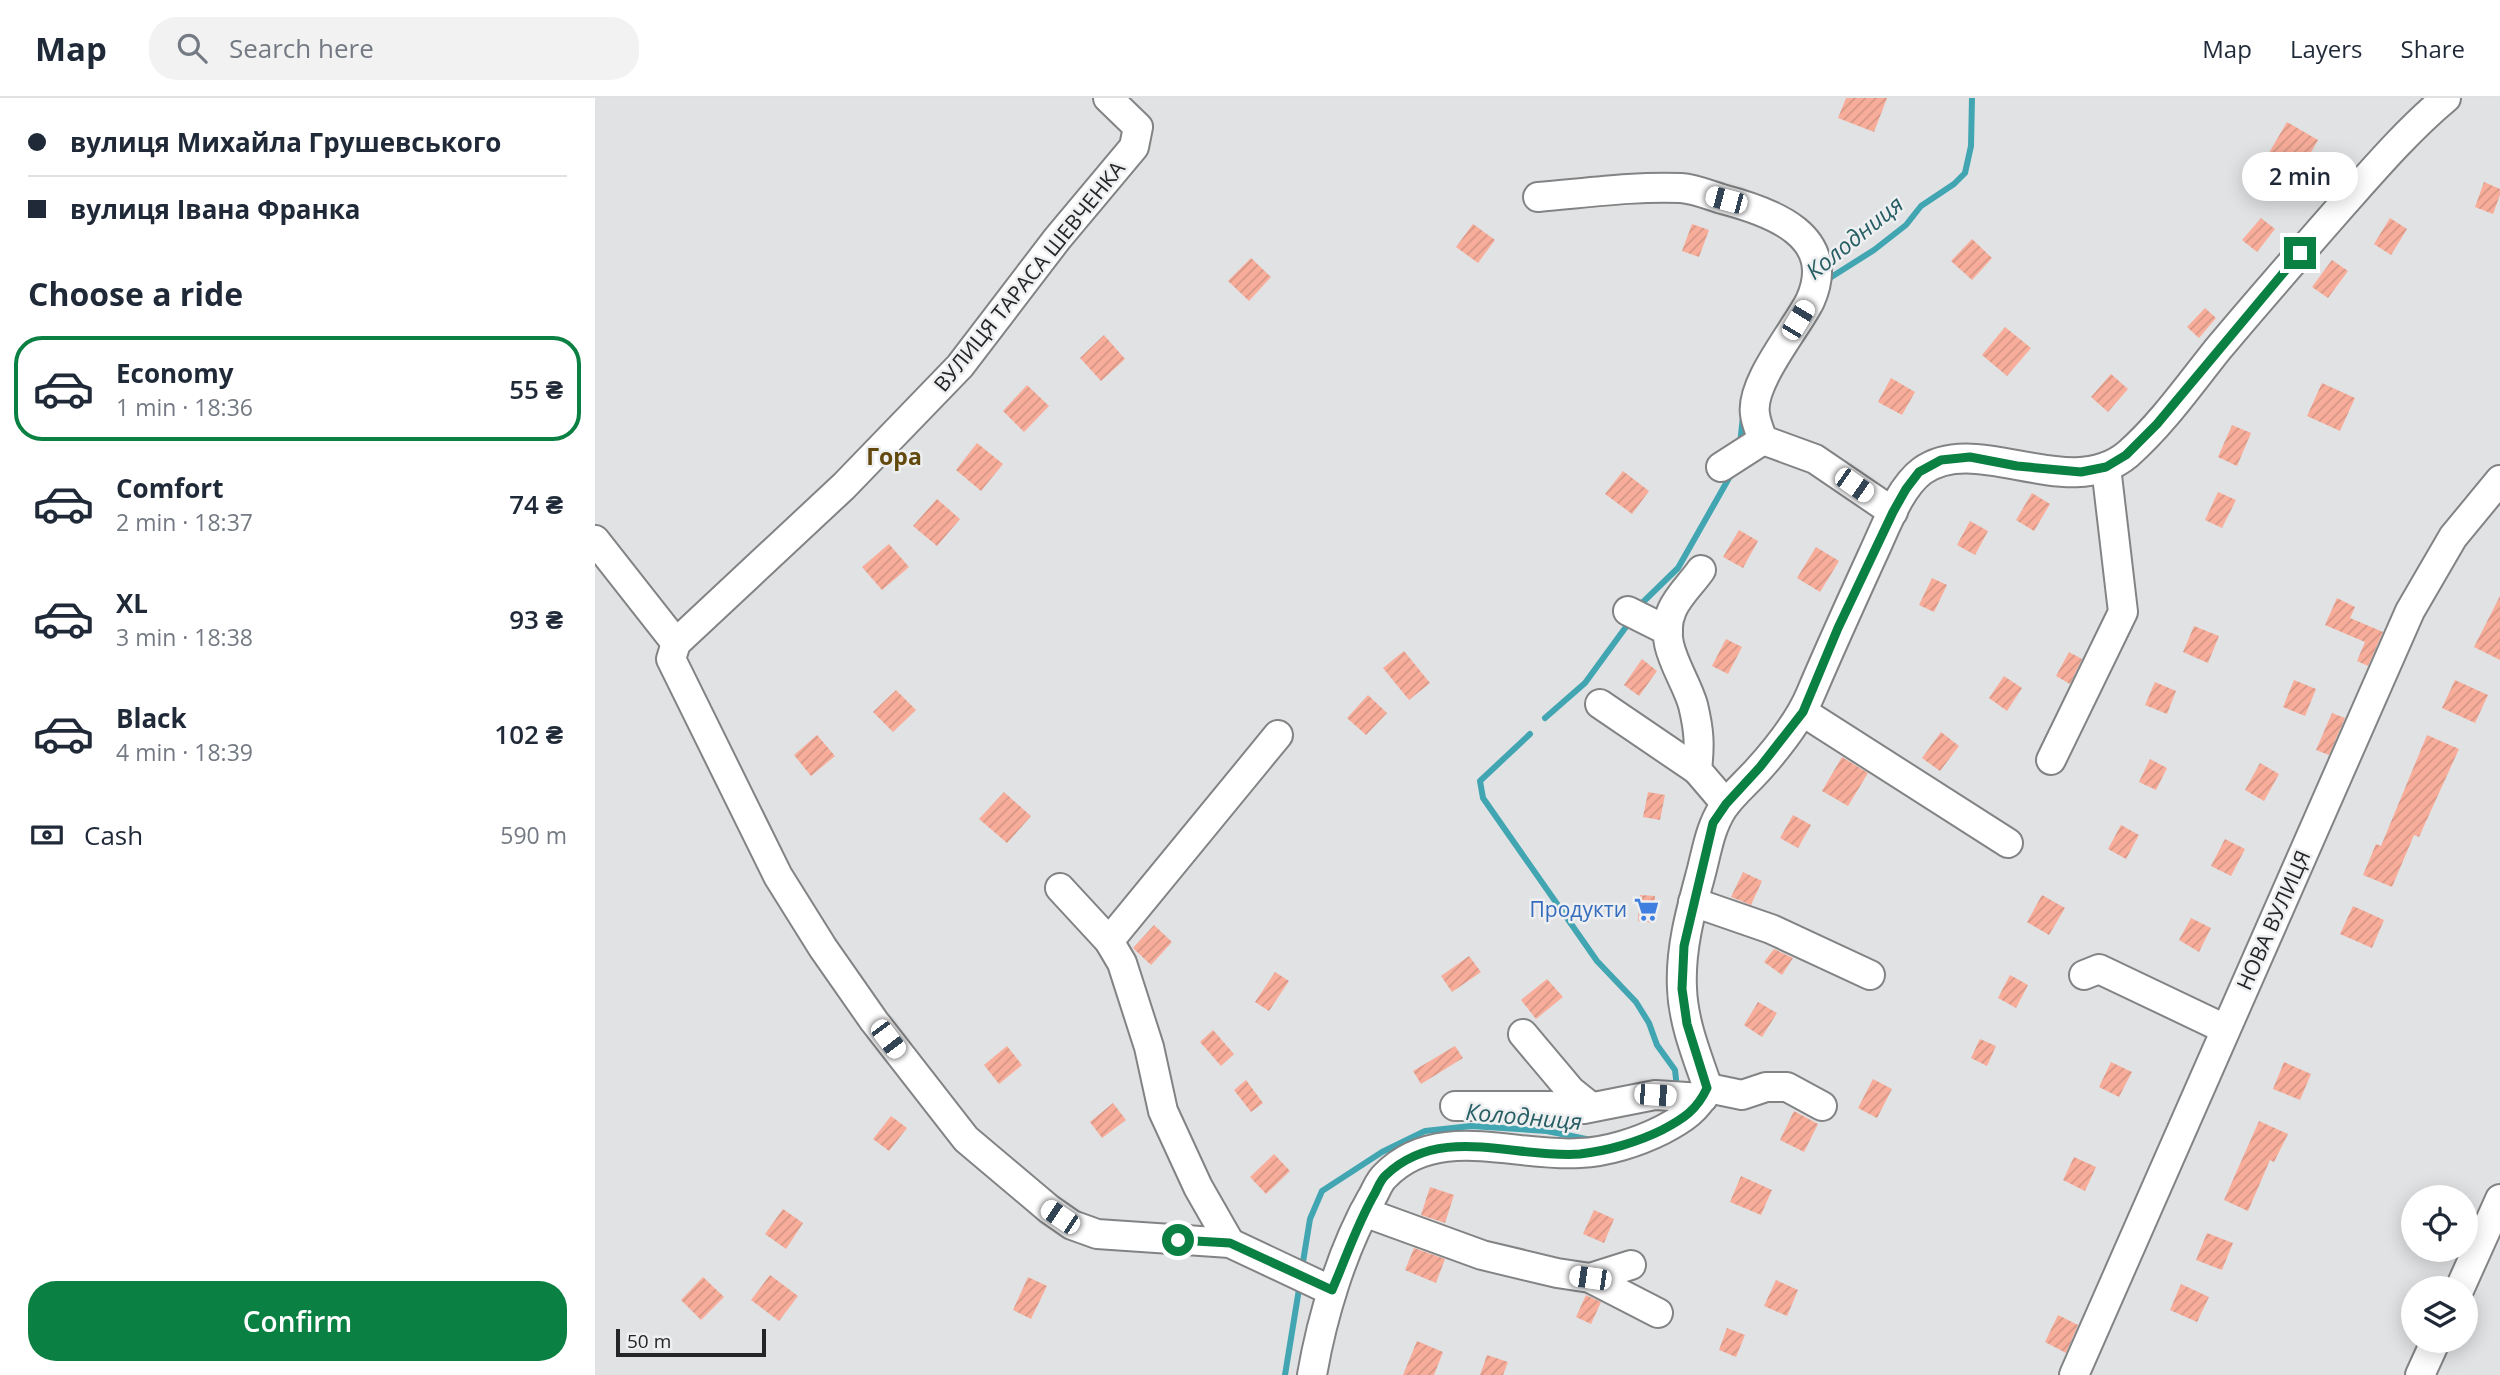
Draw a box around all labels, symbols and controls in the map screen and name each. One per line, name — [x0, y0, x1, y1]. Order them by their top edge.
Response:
search box — [149, 17, 639, 80]
text: Map — [35, 26, 107, 71]
icon: search — [173, 29, 211, 67]
text: Search here — [229, 30, 374, 66]
text: Map — [2202, 32, 2252, 65]
text: Layers — [2290, 32, 2363, 65]
text: Share — [2401, 32, 2465, 65]
text: вулиця Михайла Грушевського — [70, 124, 501, 160]
callout: 2 min — [2242, 152, 2358, 200]
street label: ВУЛИЦЯ ТАРАСА ШЕВЧЕНКА — [927, 154, 1131, 397]
text: 2 min — [2269, 160, 2331, 192]
car — [1703, 184, 1750, 216]
water label: Колодниця — [1799, 188, 1909, 286]
text: вулиця Івана Франка — [70, 191, 361, 227]
route end — [2284, 237, 2316, 269]
text: Choose a ride — [28, 272, 243, 315]
car — [1779, 297, 1818, 343]
text: Economy — [116, 355, 234, 391]
icon: car — [32, 357, 95, 420]
text: 55 ₴ — [509, 371, 563, 407]
text: 1 min · 18:36 — [116, 391, 253, 423]
district label: Гора — [866, 440, 922, 472]
car — [1831, 464, 1878, 506]
text: Comfort — [116, 470, 223, 506]
icon: car — [32, 472, 95, 535]
text: 74 ₴ — [509, 486, 563, 522]
text: 2 min · 18:37 — [116, 506, 253, 538]
text: XL — [116, 585, 148, 621]
icon: car — [32, 587, 95, 650]
text: 93 ₴ — [509, 601, 563, 637]
text: 3 min · 18:38 — [116, 621, 253, 653]
text: Black — [116, 700, 187, 736]
icon: car — [32, 702, 95, 765]
text: 102 ₴ — [494, 716, 563, 752]
text: 4 min · 18:39 — [116, 736, 253, 768]
icon: cash — [28, 816, 66, 854]
text: Cash — [84, 817, 143, 853]
text: 590 m — [500, 819, 567, 851]
street label: НОВА ВУЛИЦЯ — [2230, 846, 2316, 994]
place label: Продукти — [1530, 895, 1627, 923]
supermarket icon: Продукти — [1633, 895, 1661, 923]
car — [867, 1016, 910, 1062]
car — [1634, 1083, 1677, 1107]
water label: Колодниця — [1464, 1095, 1584, 1137]
map controls — [2401, 1185, 2478, 1353]
button: locate — [2401, 1185, 2478, 1262]
car — [1037, 1197, 1084, 1237]
route start — [1162, 1224, 1194, 1256]
car — [1568, 1265, 1613, 1291]
button: layers — [2401, 1276, 2478, 1353]
button: Confirm — [28, 1281, 567, 1361]
scale bar — [616, 1326, 767, 1358]
text: 50 m — [627, 1328, 671, 1354]

